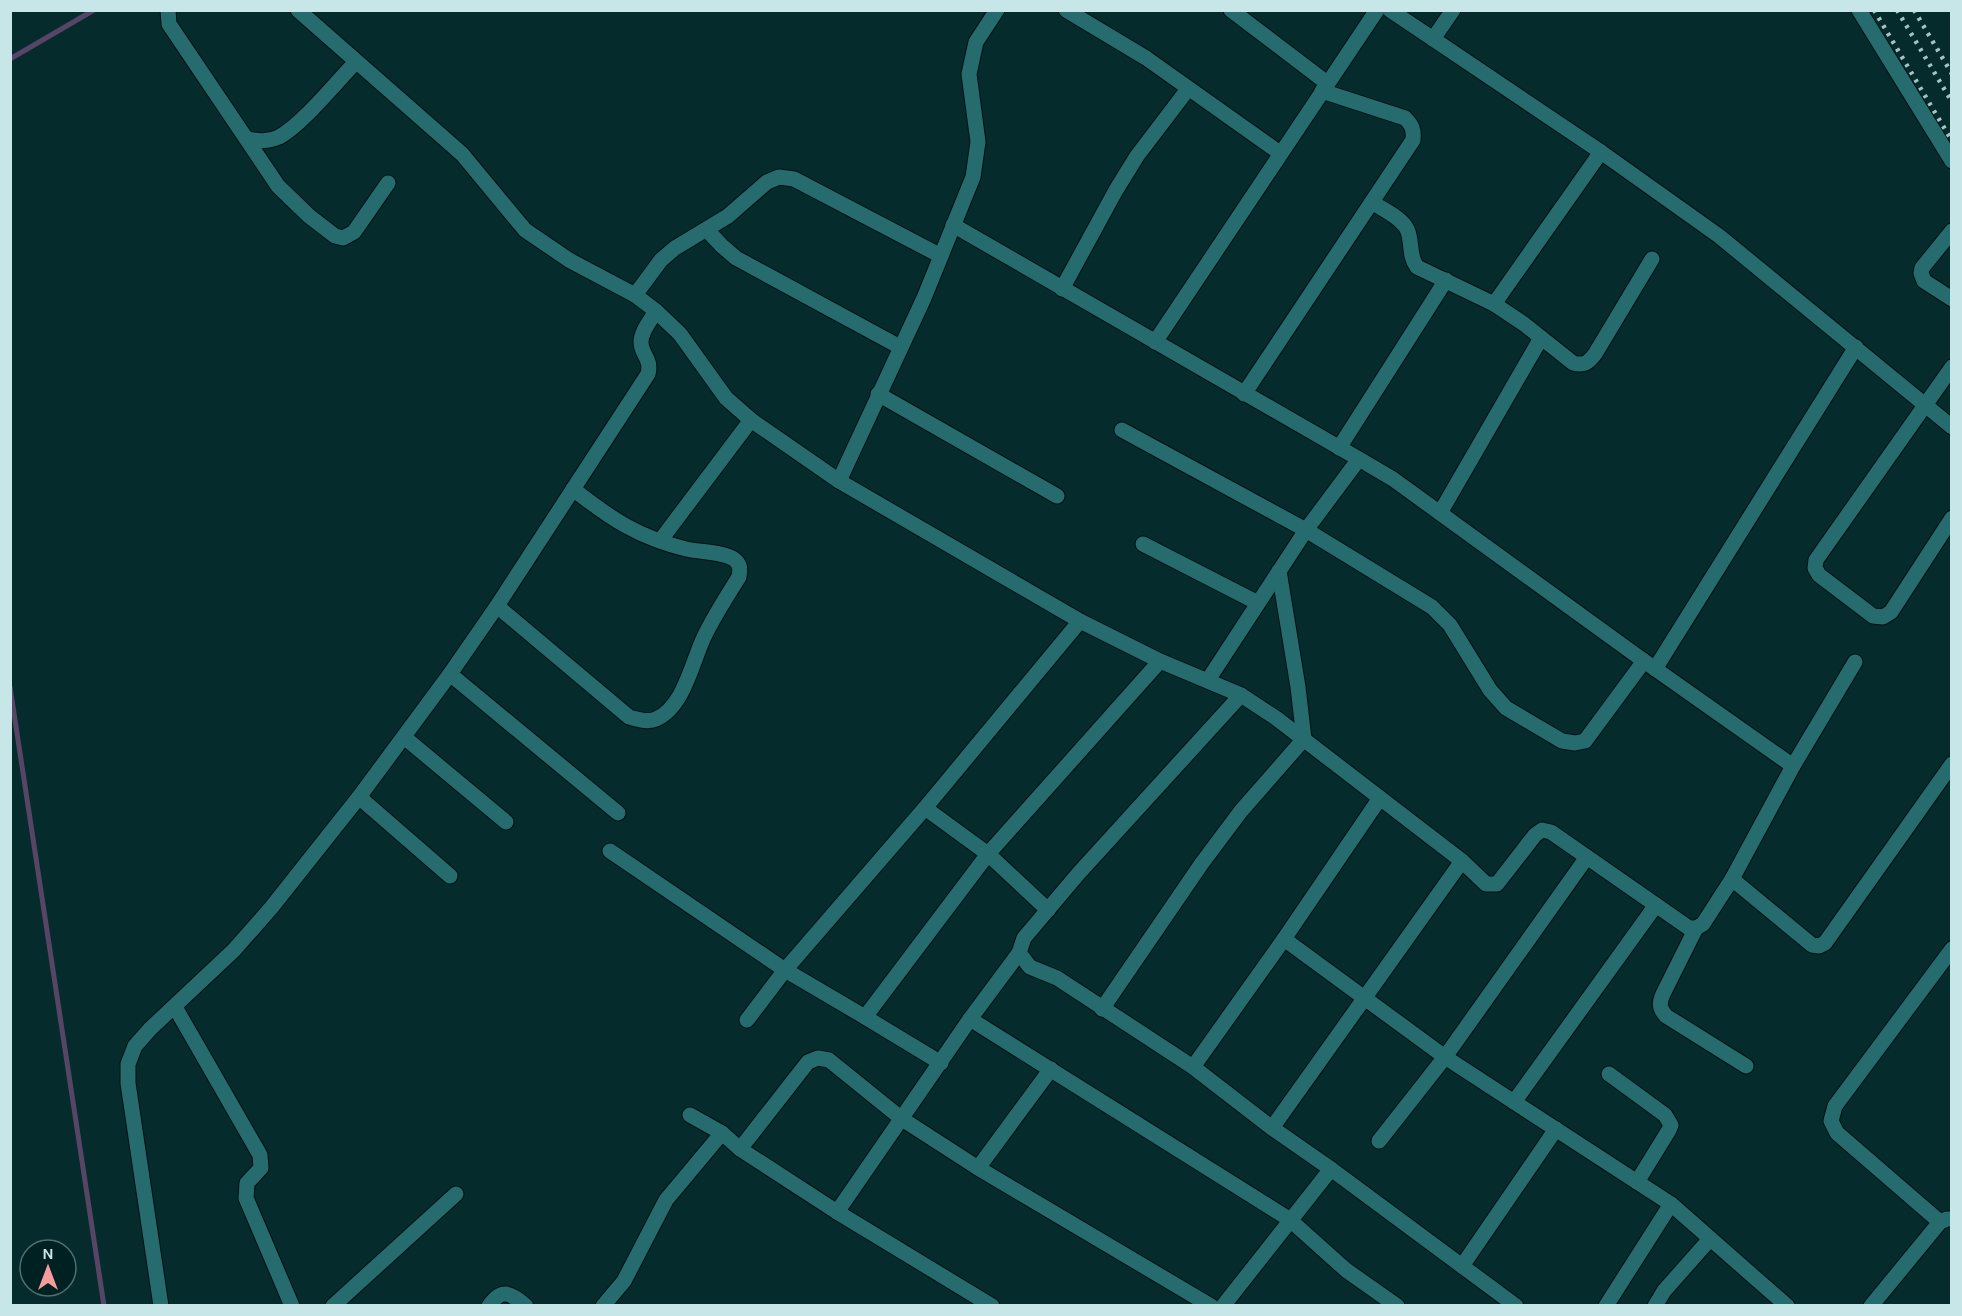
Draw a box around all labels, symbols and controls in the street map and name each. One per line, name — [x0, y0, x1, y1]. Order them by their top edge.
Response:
north arrow — [18, 1238, 78, 1298]
text: N — [42, 1244, 54, 1263]

